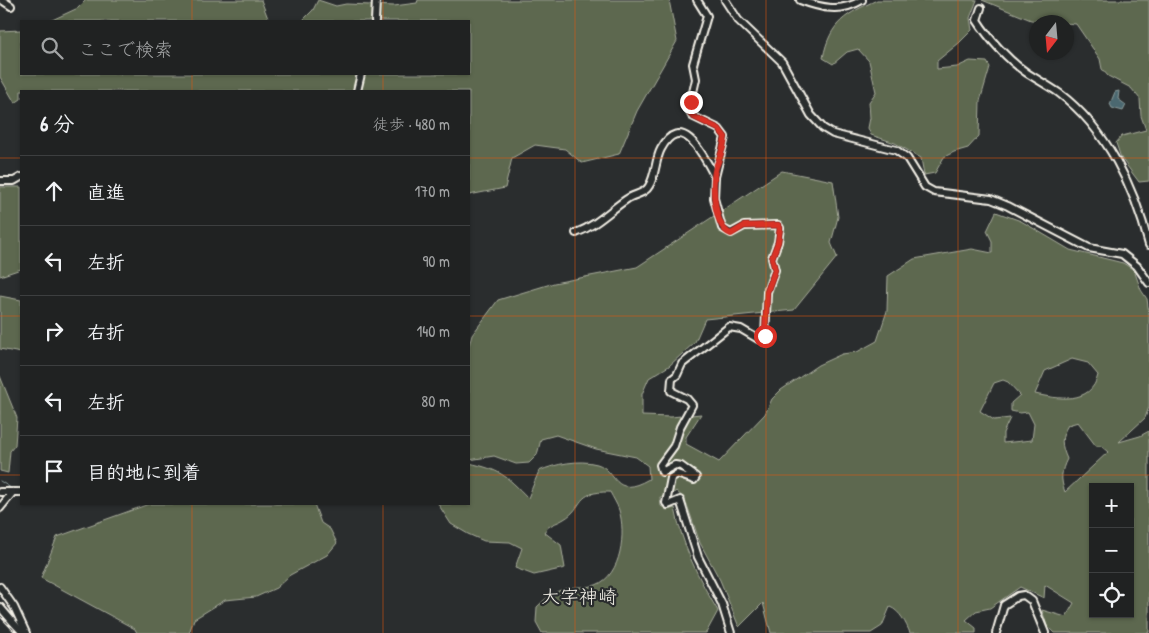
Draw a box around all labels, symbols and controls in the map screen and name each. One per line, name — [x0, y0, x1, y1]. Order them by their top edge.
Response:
north arrow — [1029, 15, 1074, 60]
search box — [20, 20, 470, 75]
icon: search — [38, 34, 66, 62]
text: ここで検索 — [78, 36, 173, 62]
route end — [680, 91, 703, 114]
text: 6 分 — [40, 109, 74, 138]
text: 徒歩 · 480 m — [373, 113, 450, 135]
icon: ahead — [40, 177, 68, 205]
text: 直進 — [87, 179, 125, 205]
text: 170 m — [415, 180, 450, 202]
icon: left — [40, 247, 68, 275]
text: 左折 — [87, 249, 125, 275]
text: 90 m — [422, 250, 450, 272]
icon: right — [40, 317, 68, 345]
text: 右折 — [87, 319, 125, 345]
text: 140 m — [416, 320, 450, 342]
route start — [754, 325, 777, 348]
icon: left — [40, 387, 68, 415]
text: 左折 — [87, 389, 125, 415]
text: 80 m — [421, 390, 450, 412]
icon: arrive — [40, 457, 68, 485]
text: 目的地に到着 — [87, 459, 201, 485]
map controls — [1089, 483, 1134, 618]
button: + — [1089, 483, 1134, 528]
button: − — [1089, 528, 1134, 573]
button: locate — [1089, 573, 1134, 618]
district label: 大字神崎 — [541, 583, 617, 609]

